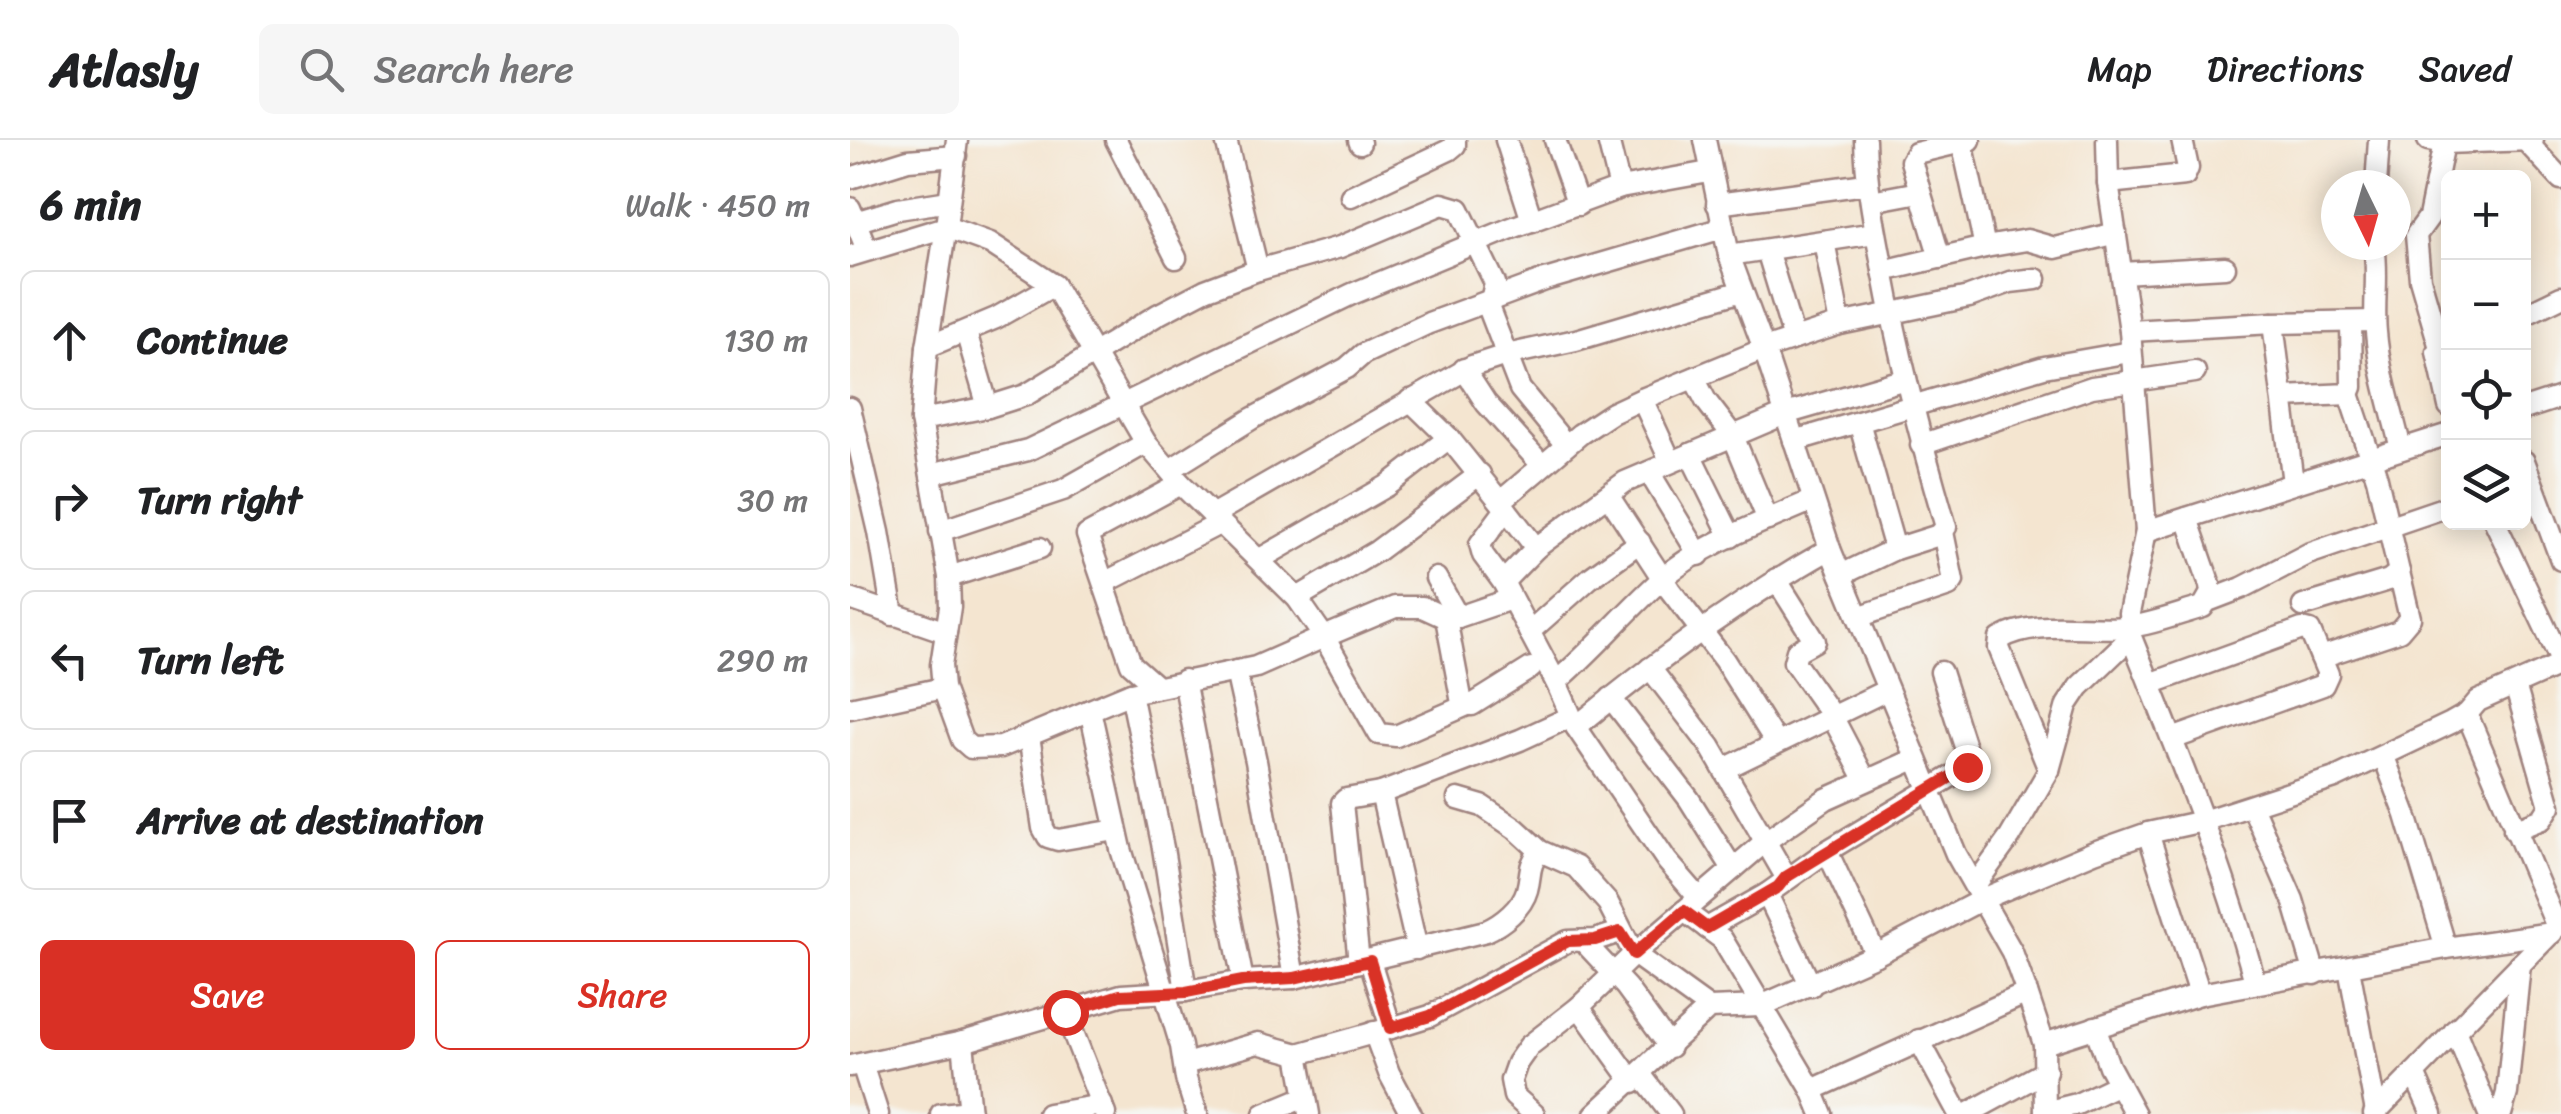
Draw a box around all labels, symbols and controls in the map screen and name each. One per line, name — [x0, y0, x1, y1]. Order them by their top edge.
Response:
search box — [259, 24, 959, 114]
text: Atlasly — [50, 27, 199, 112]
text: Search here — [374, 36, 574, 103]
text: Map — [2087, 38, 2152, 100]
text: Directions — [2207, 38, 2364, 100]
text: Saved — [2419, 38, 2511, 100]
icon: search — [294, 42, 349, 97]
text: 6 min — [40, 168, 141, 242]
north arrow — [2321, 170, 2411, 260]
map controls — [2441, 170, 2531, 530]
button: + — [2441, 170, 2531, 260]
text: Walk · 450 m — [625, 177, 810, 234]
button: − — [2441, 260, 2531, 350]
text: Continue — [137, 307, 288, 374]
text: 130 m — [724, 312, 808, 369]
icon: ahead — [42, 313, 97, 368]
button: locate — [2441, 350, 2531, 440]
button: layers — [2441, 440, 2531, 530]
text: Turn right — [137, 467, 302, 534]
text: 30 m — [737, 472, 808, 529]
icon: right — [42, 473, 97, 528]
text: Turn left — [137, 627, 283, 694]
text: 290 m — [717, 632, 808, 689]
icon: left — [42, 633, 97, 688]
route end — [1945, 745, 1991, 791]
text: Arrive at destination — [137, 787, 484, 854]
icon: arrive — [42, 793, 97, 848]
button: Save — [40, 940, 415, 1050]
button: Share — [435, 940, 810, 1050]
route start — [1043, 990, 1089, 1036]

